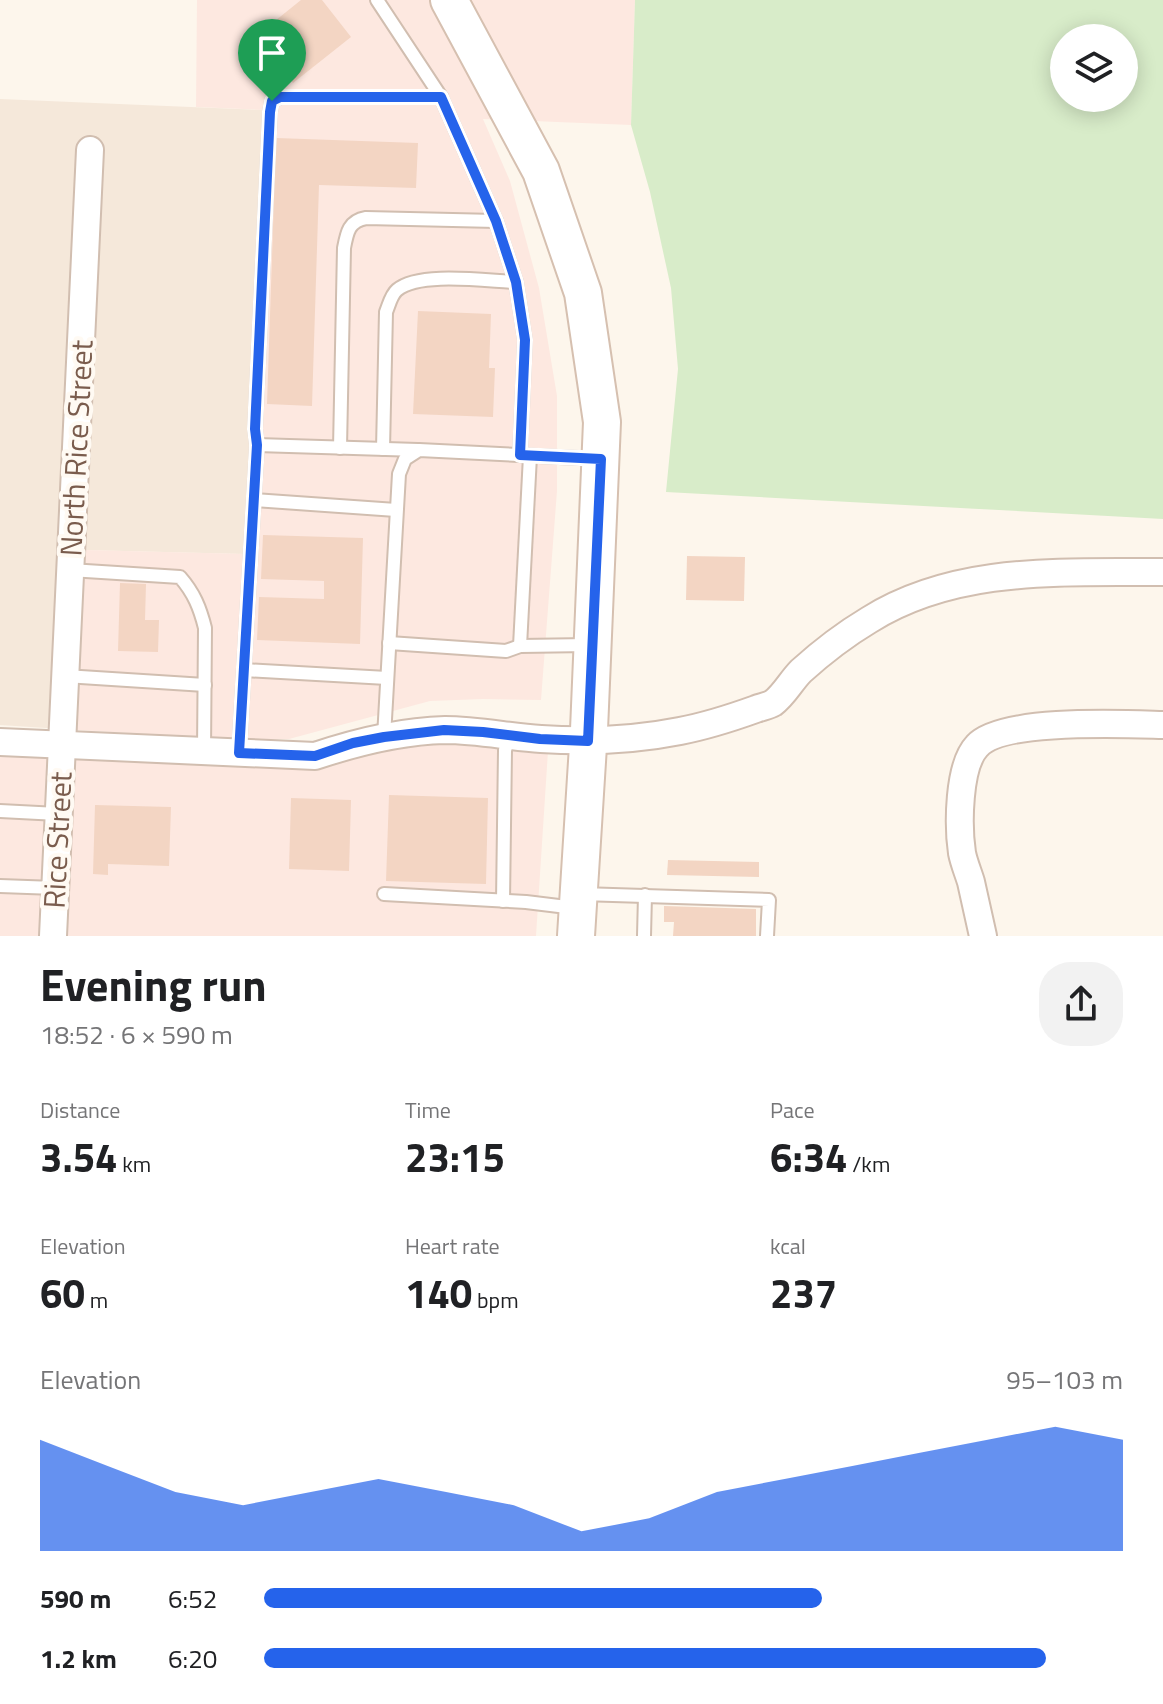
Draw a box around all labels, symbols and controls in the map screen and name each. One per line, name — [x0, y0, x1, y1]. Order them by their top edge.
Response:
pin — [238, 19, 306, 101]
map controls — [1050, 24, 1138, 112]
button: layers — [1050, 24, 1138, 112]
icon: arrive — [250, 31, 294, 75]
street label: North Rice Street — [47, 338, 105, 557]
street label: Rice Street — [30, 770, 84, 910]
text: Evening run — [40, 951, 267, 1018]
button: share — [1039, 962, 1123, 1046]
text: 18:52 · 6 × 590 m — [40, 1015, 233, 1054]
text: Distance — [40, 1093, 120, 1127]
text: Time — [405, 1093, 451, 1127]
text: Pace — [770, 1093, 815, 1127]
text: 3.54 — [40, 1127, 117, 1188]
text: 23:15 — [405, 1127, 505, 1188]
text: 6:34 — [770, 1127, 847, 1188]
text: km — [117, 1147, 151, 1181]
text: /km — [847, 1147, 890, 1181]
text: Elevation — [40, 1229, 126, 1263]
text: Heart rate — [405, 1229, 500, 1263]
text: kcal — [770, 1229, 806, 1263]
text: 60 — [40, 1263, 85, 1324]
text: 140 — [405, 1263, 472, 1324]
text: 237 — [770, 1263, 837, 1324]
text: m — [85, 1283, 108, 1317]
text: bpm — [472, 1283, 519, 1317]
text: Elevation — [40, 1360, 141, 1399]
text: 95–103 m — [1006, 1360, 1123, 1399]
text: 590 m — [40, 1579, 111, 1618]
text: 6:52 — [168, 1579, 217, 1618]
text: 1.2 km — [40, 1639, 117, 1678]
text: 6:20 — [168, 1639, 217, 1678]

